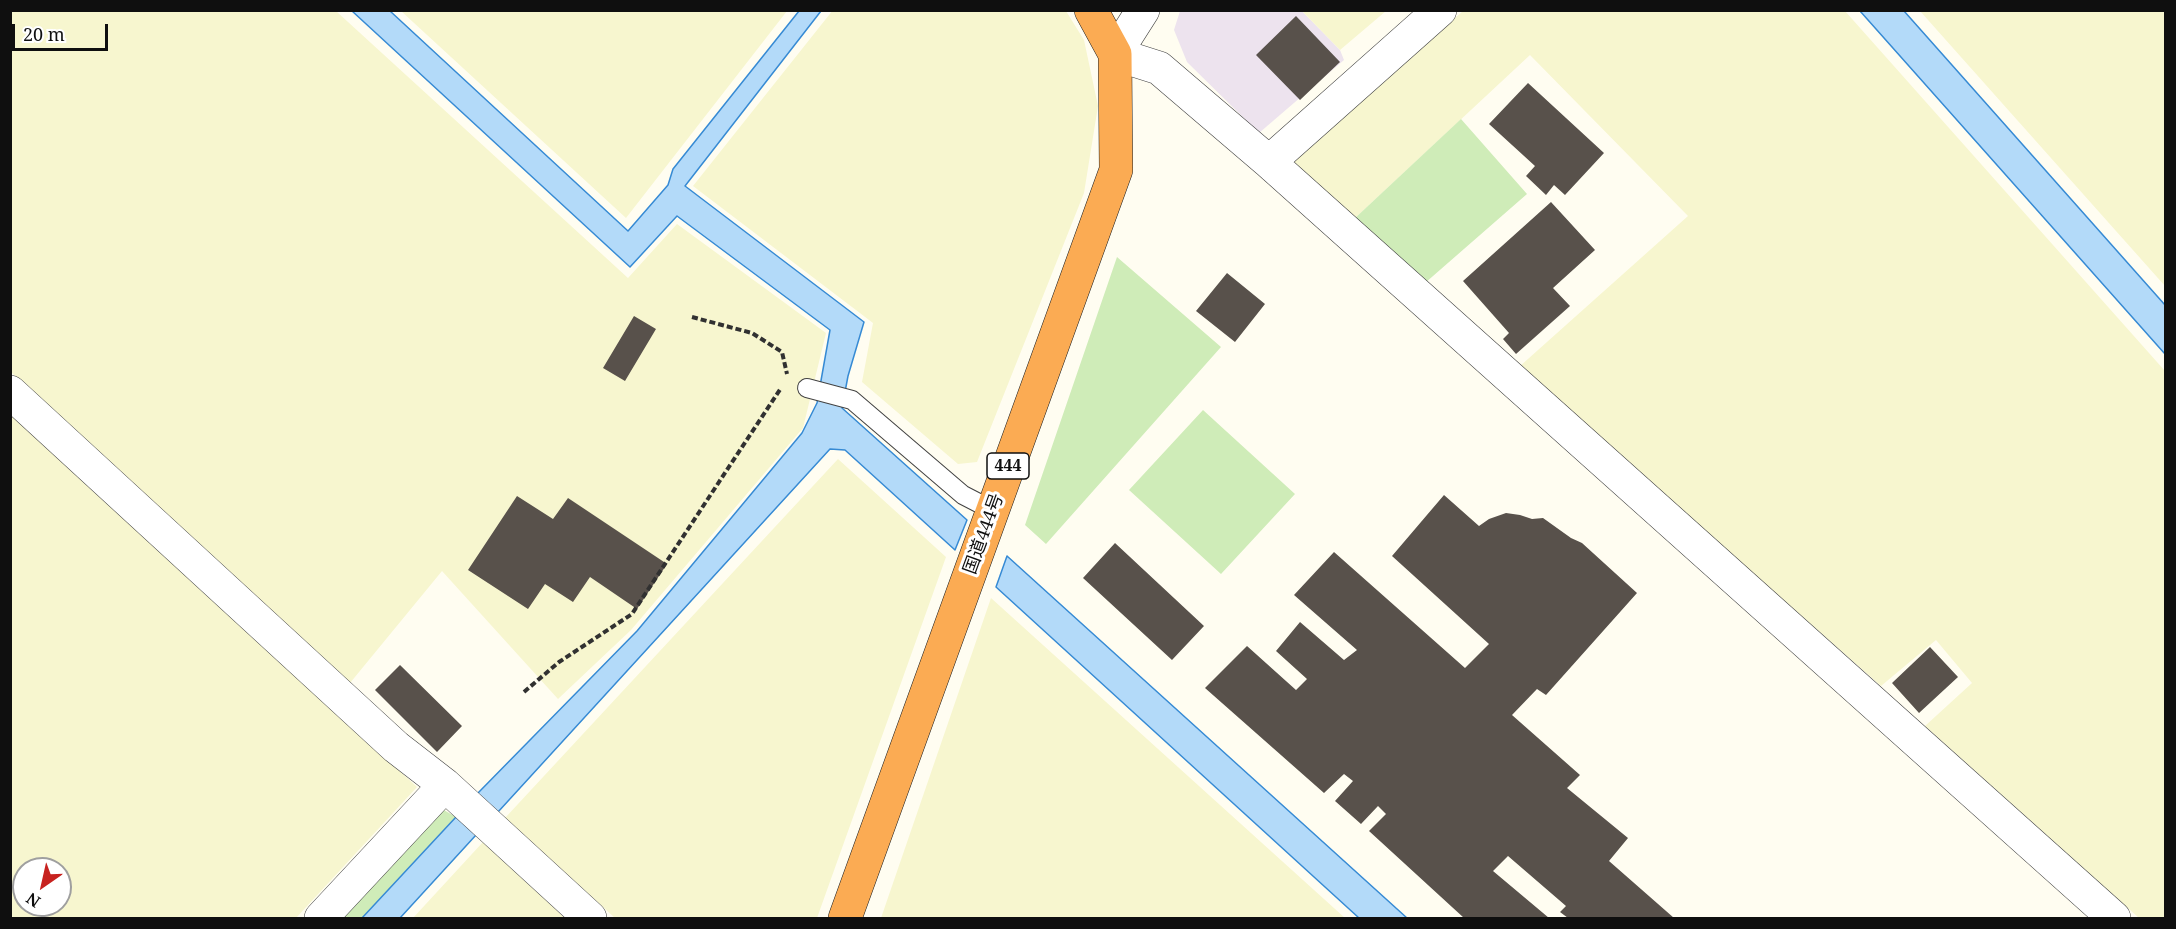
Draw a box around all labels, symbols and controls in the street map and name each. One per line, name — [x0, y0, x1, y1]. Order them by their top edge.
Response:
scale bar — [15, 12, 111, 50]
text: 20 m — [23, 22, 65, 46]
road number: 444 — [987, 453, 1029, 479]
street label: 国道444号 — [959, 491, 1009, 577]
north arrow — [12, 857, 72, 917]
text: N — [22, 888, 44, 913]

